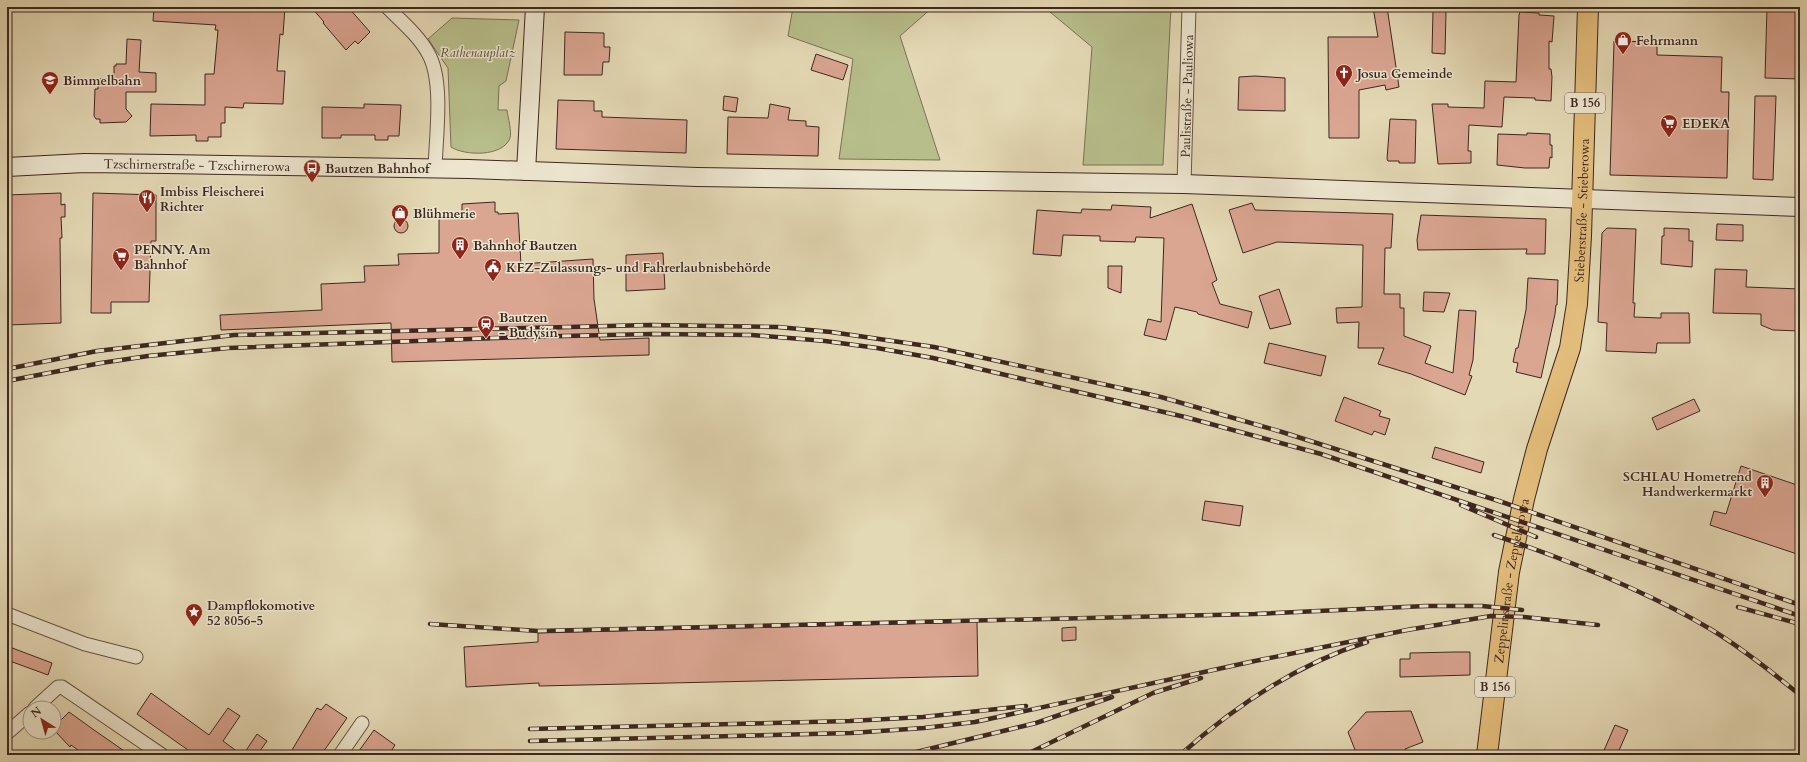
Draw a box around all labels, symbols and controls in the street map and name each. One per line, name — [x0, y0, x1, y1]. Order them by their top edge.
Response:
shop icon: Fehrmann — [1613, 30, 1633, 55]
place label: Fehrmann — [1636, 32, 1699, 50]
street label: Paulistraße - Pauliowa — [1177, 34, 1198, 158]
park label: Rathenauplatz — [440, 44, 517, 62]
church icon: Josua Gemeinde — [1334, 63, 1354, 88]
place label: Josua Gemeinde — [1355, 65, 1453, 83]
school or university icon: Bimmelbahn — [40, 70, 60, 95]
place label: Bimmelbahn — [63, 72, 142, 90]
road number: B 156 — [1565, 93, 1605, 113]
supermarket icon: EDEKA — [1659, 113, 1679, 138]
place label: EDEKA — [1682, 115, 1730, 133]
street label: Stieberstraße - Stieberowa — [1570, 138, 1594, 283]
street label: Tzschirnerstraße - Tzschirnerowa — [103, 155, 291, 176]
bus stop icon: Bautzen Bahnhof — [302, 158, 322, 183]
place label: Bautzen Bahnhof — [325, 160, 432, 178]
place label: Imbiss Fleischerei Richter — [160, 183, 264, 216]
restaurant icon: Imbiss Fleischerei Richter — [137, 188, 157, 213]
shop icon: Blühmerie — [390, 203, 410, 228]
place label: Blühmerie — [413, 205, 476, 223]
building icon: Bahnhof Bautzen — [450, 235, 470, 260]
place label: Bahnhof Bautzen — [473, 237, 578, 255]
place label: PENNY. Am Bahnhof — [134, 241, 210, 274]
supermarket icon: PENNY. Am Bahnhof — [111, 246, 131, 271]
public building icon: KFZ-Zulassungs- und Fahrerlaubnisbehörde — [483, 257, 503, 282]
place label: KFZ-Zulassungs- und Fahrerlaubnisbehörde — [506, 259, 771, 277]
place label: Bautzen - Budyšin — [499, 309, 558, 342]
station icon: Bautzen - Budyšin — [476, 314, 496, 339]
place label: SCHLAU Hometrend Handwerkermarkt — [1623, 468, 1753, 501]
building icon: SCHLAU Hometrend Handwerkermarkt — [1755, 473, 1775, 498]
street label: Zeppelinstraße - Zeppelinowa — [1490, 496, 1534, 664]
place label: Dampflokomotive 52 8056-5 — [207, 597, 315, 630]
place icon: Dampflokomotive 52 8056-5 — [184, 602, 204, 627]
road number: B 156 — [1475, 677, 1515, 697]
north arrow — [22, 700, 62, 740]
text: N — [28, 703, 45, 721]

